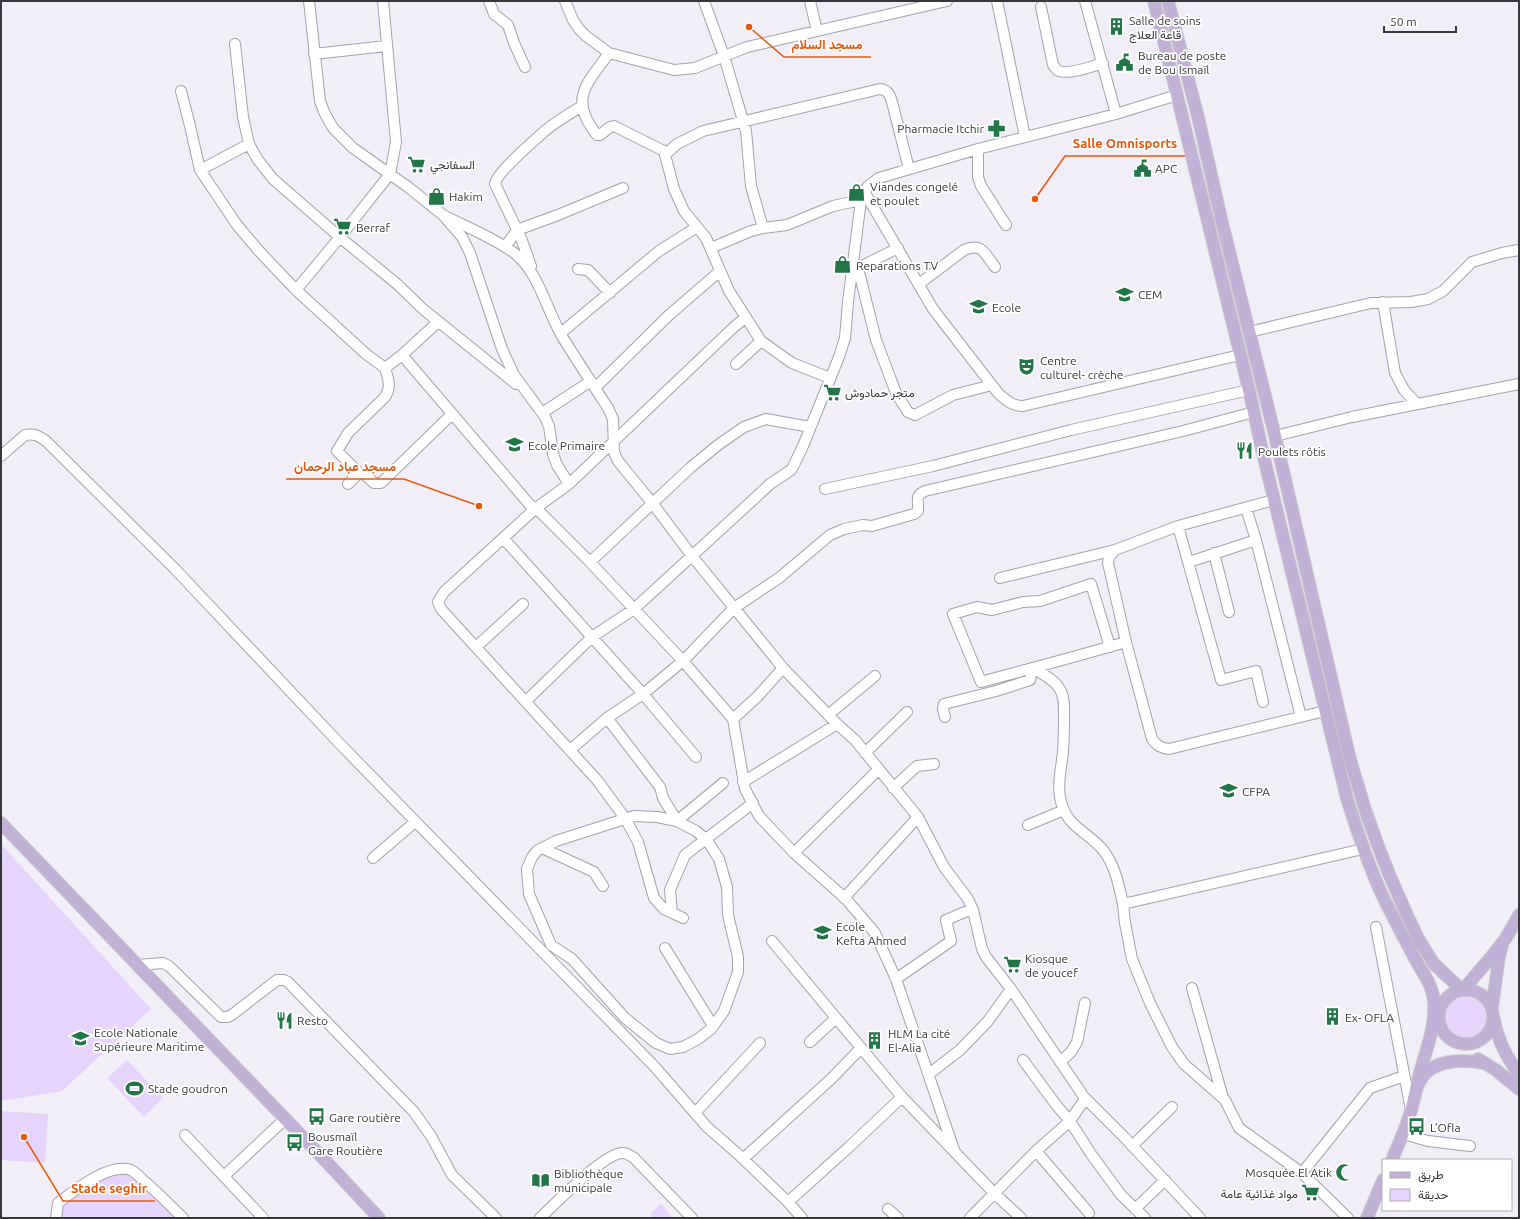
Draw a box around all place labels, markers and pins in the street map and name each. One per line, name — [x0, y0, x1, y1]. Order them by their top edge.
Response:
place label: Salle de soins قاعة العلاج — [1129, 14, 1201, 44]
building icon: Salle de soins قاعة العلاج — [1106, 17, 1126, 37]
callout: مسجد السلام — [784, 32, 871, 57]
place label: Bureau de poste de Bou Ismaïl — [1138, 49, 1226, 76]
public building icon: Bureau de poste de Bou Ismaïl — [1115, 52, 1135, 72]
pharmacy icon: Pharmacie Itchir — [987, 118, 1007, 138]
place label: Pharmacie Itchir — [897, 122, 984, 135]
callout: Salle Omnisports — [1065, 131, 1185, 156]
supermarket icon: السفانجي — [407, 154, 427, 174]
place label: السفانجي — [430, 158, 475, 175]
public building icon: APC — [1132, 158, 1152, 178]
place label: APC — [1155, 162, 1178, 175]
place label: Viandes congelé et poulet — [870, 180, 958, 207]
shop icon: Viandes congelé et poulet — [847, 183, 867, 203]
shop icon: Hakim — [426, 186, 446, 206]
place label: Hakim — [449, 190, 483, 203]
supermarket icon: Berraf — [333, 217, 353, 237]
place label: Berraf — [356, 221, 390, 234]
shop icon: Reparations TV — [833, 255, 853, 275]
place label: Reparations TV — [856, 259, 938, 272]
school or university icon: CEM — [1115, 284, 1135, 304]
place label: CEM — [1138, 288, 1163, 301]
school or university icon: Ecole — [969, 297, 989, 317]
place label: Ecole — [992, 301, 1021, 314]
place label: Centre culturel- crèche — [1040, 354, 1123, 381]
theatre icon: Centre culturel- crèche — [1017, 357, 1037, 377]
supermarket icon: متجر حمادوش — [822, 382, 842, 402]
place label: متجر حمادوش — [845, 386, 915, 401]
school or university icon: Ecole Primaire — [505, 435, 525, 455]
place label: Ecole Primaire — [528, 439, 605, 452]
restaurant icon: Poulets rôtis — [1235, 441, 1255, 461]
place label: Poulets rôtis — [1258, 445, 1326, 458]
callout: مسجد عباد الرحمان — [286, 454, 404, 479]
school or university icon: CFPA — [1219, 781, 1239, 801]
place label: CFPA — [1242, 785, 1270, 798]
place label: Ecole Kefta Ahmed — [836, 920, 907, 947]
school or university icon: Ecole Kefta Ahmed — [813, 923, 833, 943]
place label: Kiosque de youcef — [1025, 952, 1078, 979]
supermarket icon: Kiosque de youcef — [1002, 955, 1022, 975]
building icon: Ex- OFLA — [1322, 1007, 1342, 1027]
restaurant icon: Resto — [274, 1010, 294, 1030]
place label: Ex- OFLA — [1345, 1011, 1394, 1024]
place label: Resto — [297, 1014, 328, 1027]
place label: Ecole Nationale Supérieure Maritime — [94, 1026, 204, 1053]
place label: HLM La cité El-Alia — [888, 1027, 951, 1054]
school or university icon: Ecole Nationale Supérieure Maritime — [71, 1029, 91, 1049]
building icon: HLM La cité El-Alia — [865, 1030, 885, 1050]
sports icon: Stade goudron — [125, 1078, 145, 1098]
place label: Stade goudron — [148, 1082, 228, 1095]
bus stop icon: Gare routière — [306, 1107, 326, 1127]
place label: Gare routière — [329, 1111, 401, 1124]
bus stop icon: L'Ofla — [1407, 1117, 1427, 1137]
place label: L'Ofla — [1430, 1121, 1461, 1134]
place label: Bousmaïl Gare Routière — [308, 1130, 383, 1157]
bus stop icon: Bousmaïl Gare Routière — [285, 1133, 305, 1153]
mosque icon: Mosquée El Atik — [1335, 1162, 1355, 1182]
place label: Mosquée El Atik — [1245, 1166, 1332, 1179]
place label: Bibliothèque municipale — [554, 1167, 623, 1194]
library icon: Bibliothèque municipale — [531, 1170, 551, 1190]
callout: Stade seghir — [63, 1176, 155, 1201]
supermarket icon: مواد غذائية عامة — [1301, 1183, 1321, 1203]
place label: مواد غذائية عامة — [1221, 1187, 1298, 1202]

